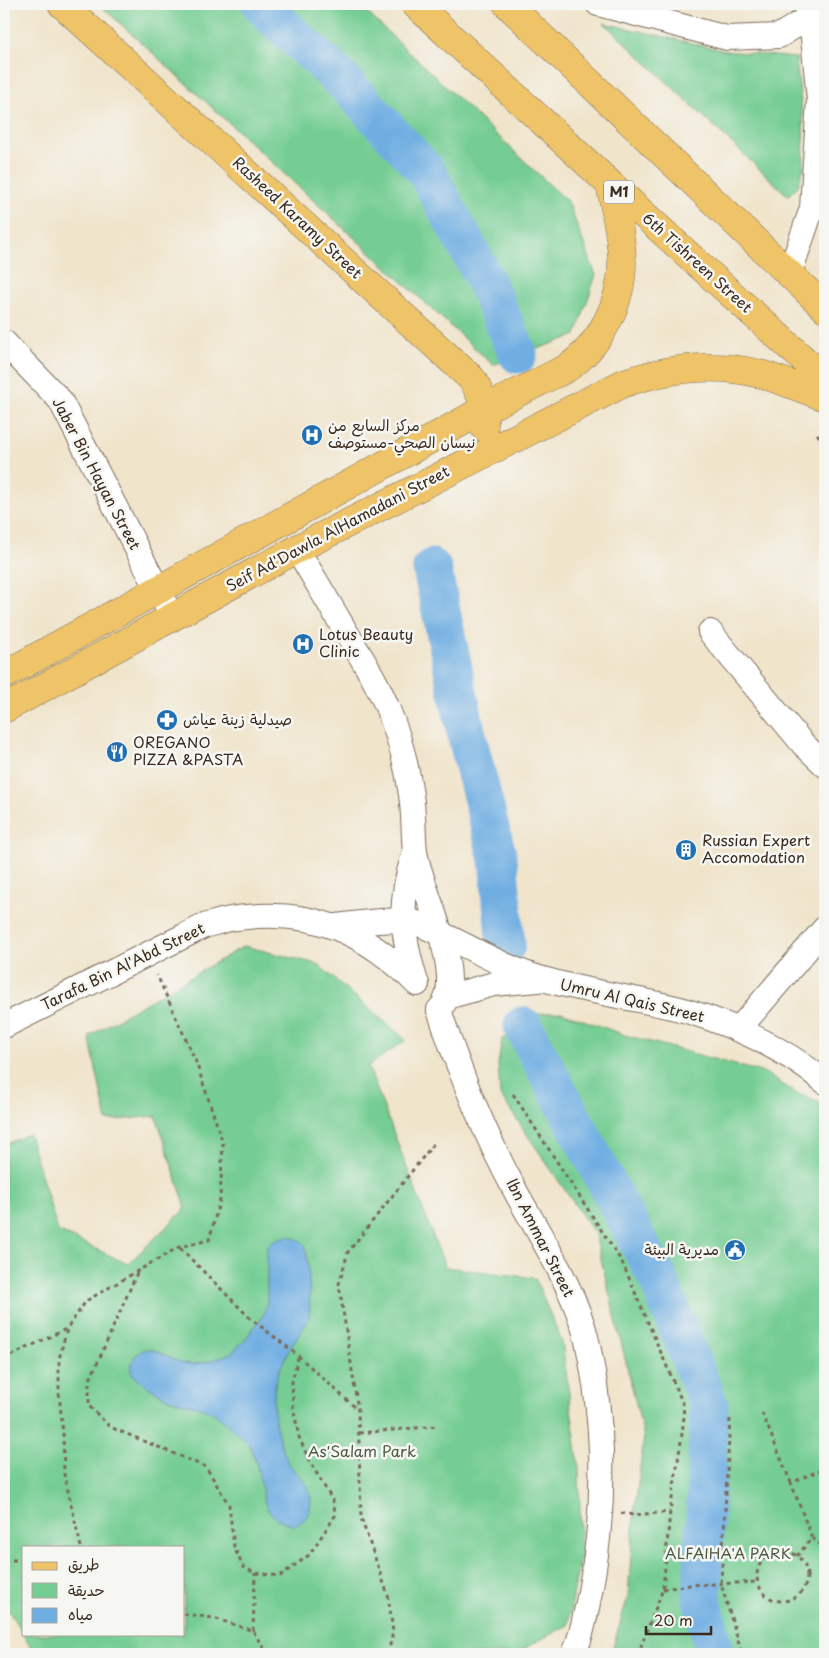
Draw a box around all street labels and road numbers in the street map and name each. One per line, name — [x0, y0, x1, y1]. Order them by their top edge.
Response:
street label: Rasheed Karamy Street — [228, 151, 368, 283]
road number: M1 — [604, 180, 634, 203]
street label: 6th Tishreen Street — [638, 206, 758, 318]
street label: Jaber Bin Hayan Street — [47, 393, 147, 553]
street label: Seif Ad'Dawla AlHamadani Street — [222, 459, 453, 596]
street label: Tarafa Bin Al'Abd Street — [37, 916, 208, 1015]
street label: Umru Al Qais Street — [558, 972, 707, 1027]
street label: Ibn Ammar Street — [501, 1174, 581, 1301]

